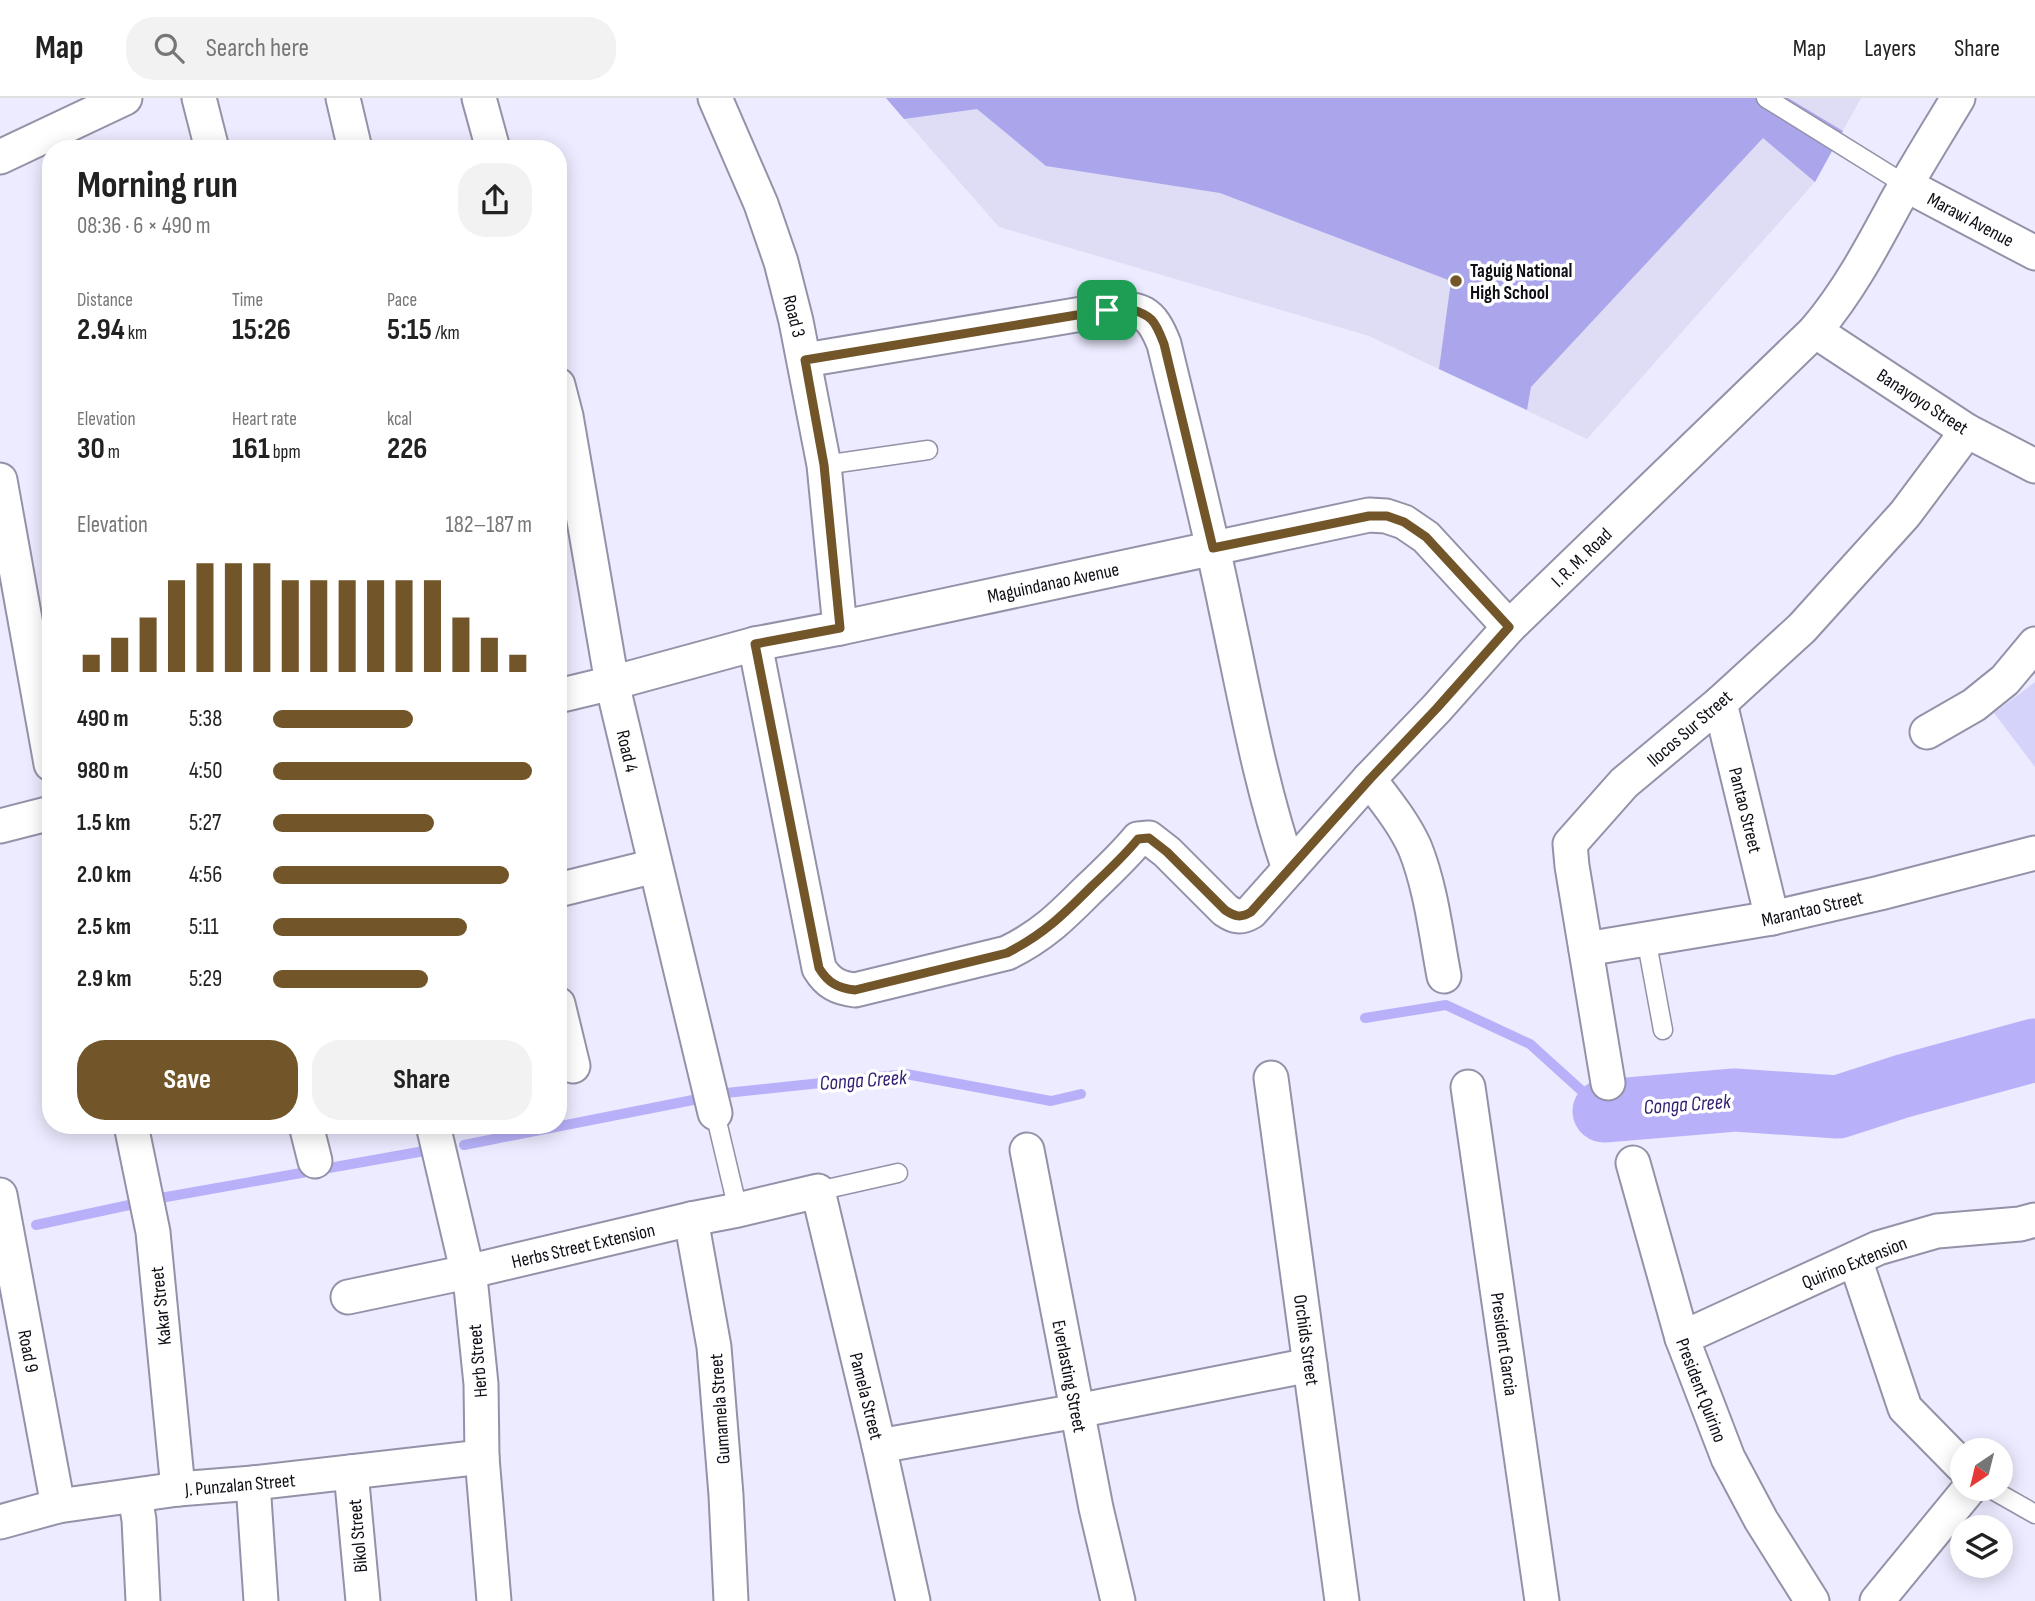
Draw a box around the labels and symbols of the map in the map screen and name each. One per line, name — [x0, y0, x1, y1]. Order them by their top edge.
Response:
street label: Marawi Avenue — [1923, 188, 2017, 253]
place label: Taguig National High School — [1470, 260, 1572, 305]
marker: Taguig National High School — [1448, 273, 1464, 289]
pin — [1077, 280, 1137, 340]
street label: Road 3 — [777, 293, 810, 340]
street label: Banayoyo Street — [1872, 364, 1972, 440]
street label: I. R. M. Road — [1547, 524, 1617, 593]
street label: Maguindanao Avenue — [985, 558, 1121, 609]
street label: Ilocos Sur Street — [1643, 686, 1737, 772]
street label: Road 4 — [611, 728, 643, 775]
street label: Pantao Street — [1723, 765, 1766, 856]
street label: Marantao Street — [1759, 887, 1865, 932]
water label: Conga Creek — [819, 1065, 909, 1096]
water label: Conga Creek — [1643, 1089, 1733, 1120]
street label: Herbs Street Extension — [510, 1219, 657, 1274]
street label: Quirino Extension — [1799, 1232, 1911, 1295]
street label: Kakar Street — [146, 1265, 177, 1346]
street label: President Garcia — [1485, 1291, 1522, 1397]
street label: Orchids Street — [1288, 1293, 1323, 1387]
street label: Everlasting Street — [1046, 1318, 1091, 1435]
street label: Herb Street — [464, 1323, 493, 1399]
street label: Road 9 — [12, 1328, 43, 1375]
street label: President Quirino — [1670, 1335, 1731, 1446]
street label: Pamela Street — [844, 1350, 888, 1442]
street label: Gumamela Street — [705, 1353, 736, 1465]
north arrow — [1950, 1438, 2012, 1502]
street label: J. Punzalan Street — [183, 1469, 296, 1502]
street label: Bikol Street — [344, 1498, 373, 1573]

